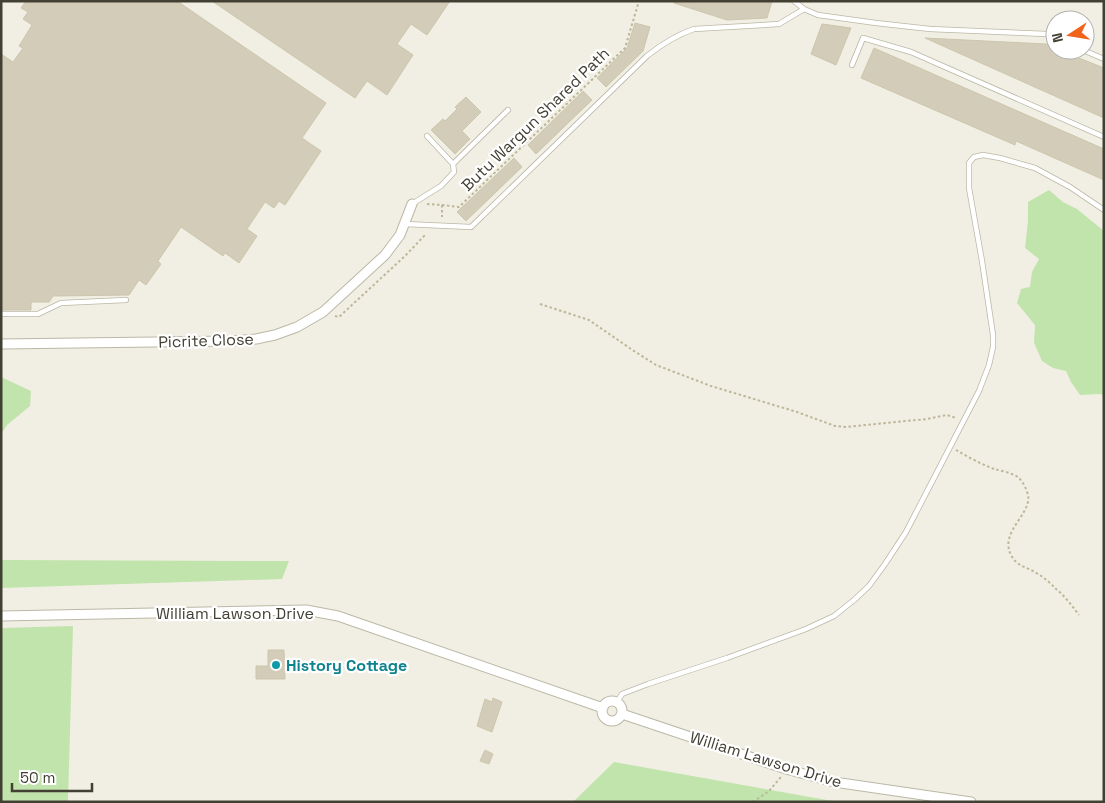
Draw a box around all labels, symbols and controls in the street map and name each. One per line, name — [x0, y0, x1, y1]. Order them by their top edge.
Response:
north arrow — [1045, 10, 1095, 60]
text: N — [1048, 31, 1067, 44]
street label: Butu Wargun Shared Path — [457, 43, 614, 196]
street label: Picrite Close — [158, 328, 254, 353]
street label: William Lawson Drive — [156, 603, 314, 624]
place label: History Cottage — [286, 655, 407, 676]
marker: History Cottage — [270, 659, 282, 671]
street label: William Lawson Drive — [687, 726, 844, 793]
scale bar — [12, 760, 92, 792]
text: 50 m — [20, 768, 55, 787]

